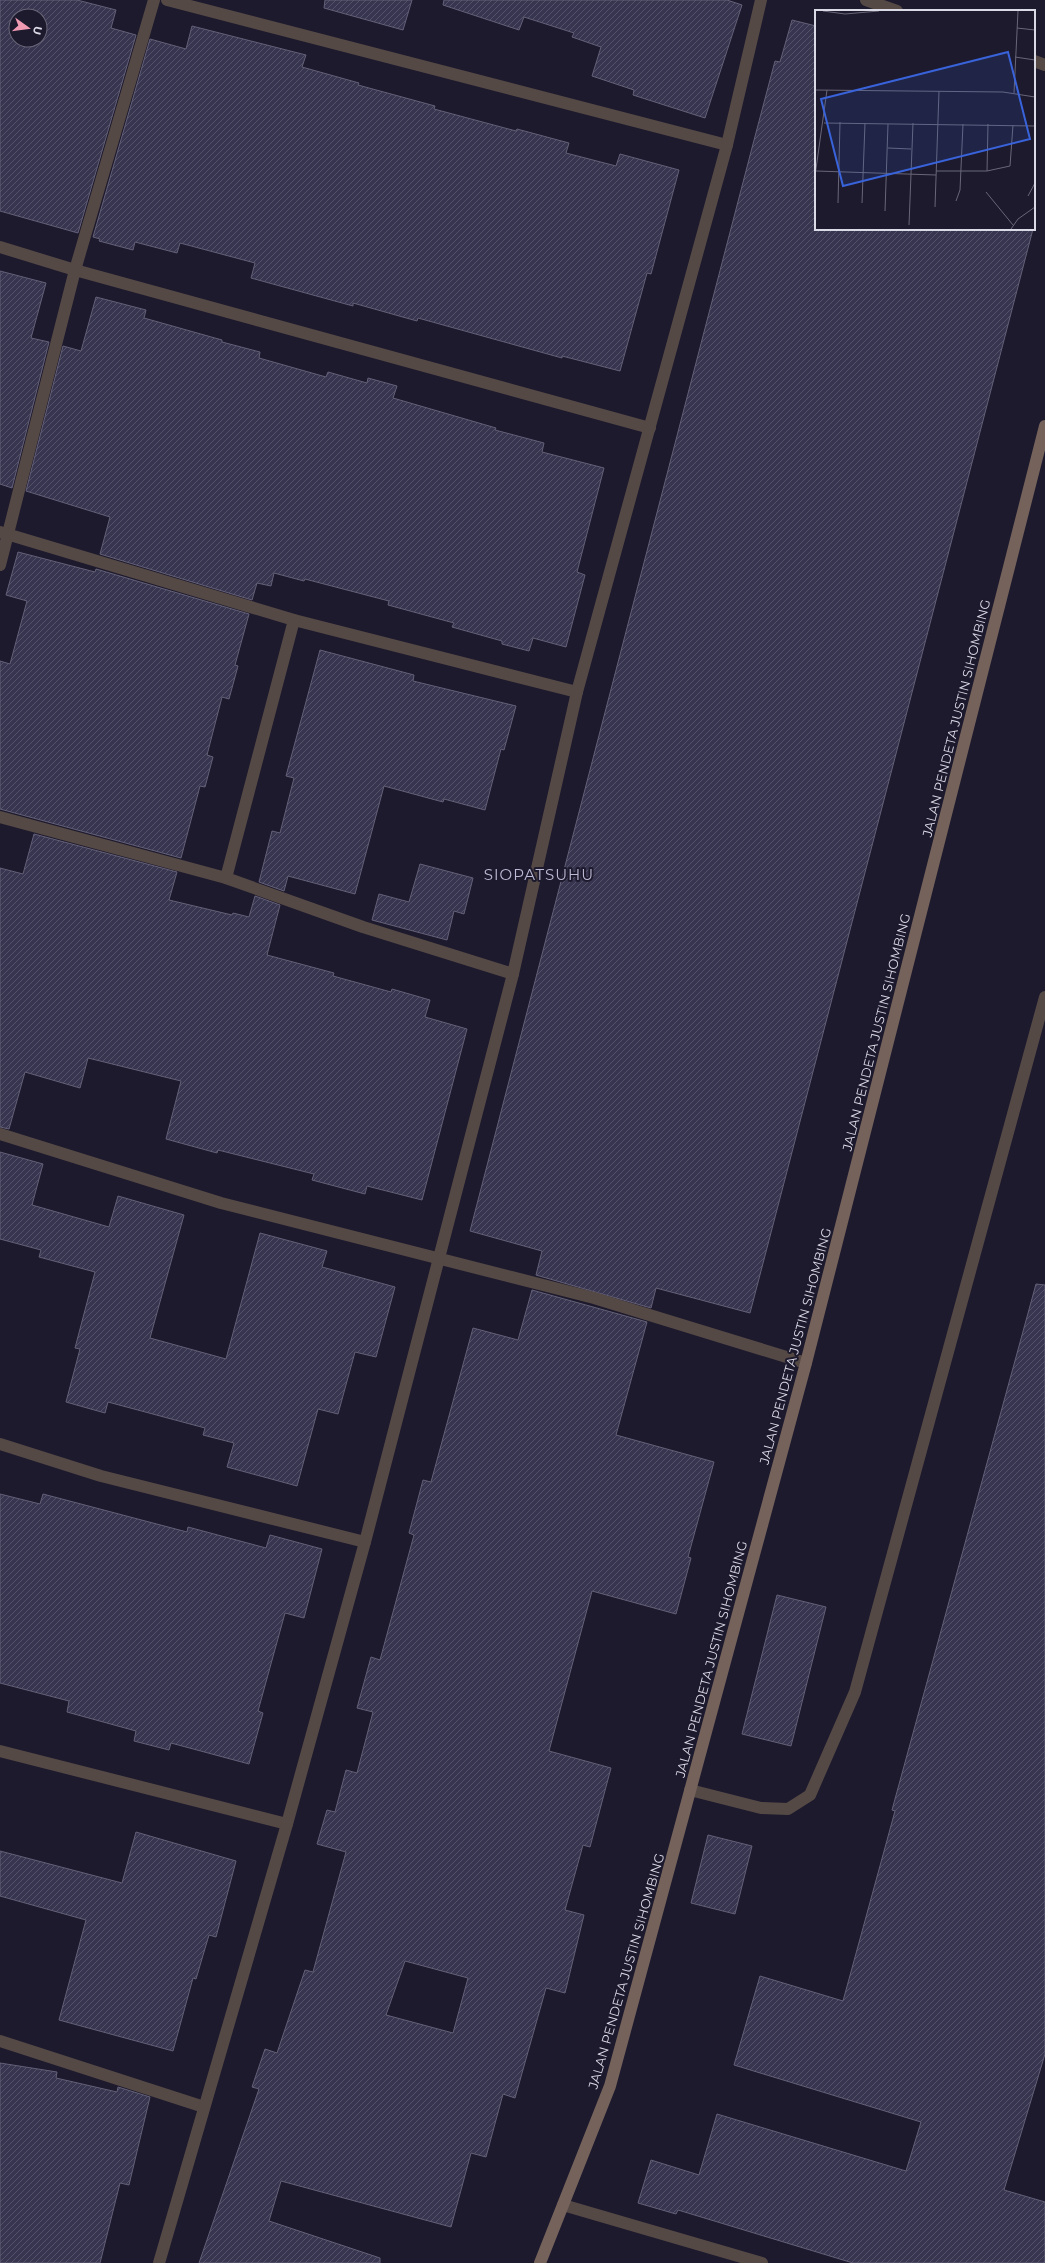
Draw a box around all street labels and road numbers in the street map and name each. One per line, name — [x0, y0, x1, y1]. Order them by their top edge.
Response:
street label: JALAN PENDETA JUSTIN SIHOMBING — [918, 597, 993, 839]
street label: JALAN PENDETA JUSTIN SIHOMBING — [838, 911, 913, 1153]
street label: JALAN PENDETA JUSTIN SIHOMBING — [755, 1226, 834, 1467]
street label: JALAN PENDETA JUSTIN SIHOMBING — [671, 1539, 750, 1780]
street label: JALAN PENDETA JUSTIN SIHOMBING — [584, 1851, 667, 2092]

